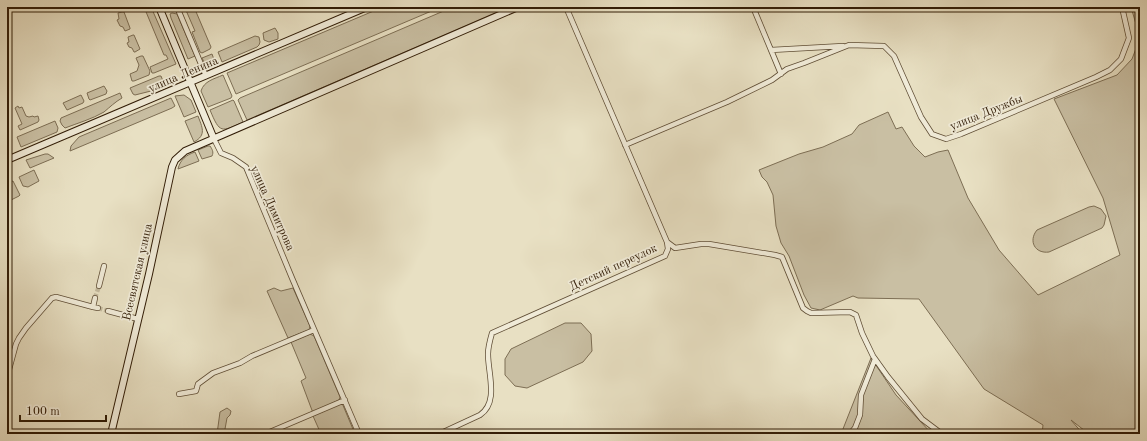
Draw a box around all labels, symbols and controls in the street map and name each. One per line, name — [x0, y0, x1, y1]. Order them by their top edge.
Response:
street label: улица Ленина — [147, 55, 220, 95]
street label: улица Дружбы — [948, 93, 1025, 133]
street label: улица Димитрова — [248, 164, 296, 253]
street label: Всесвятская улица — [121, 222, 155, 322]
street label: Детский переулок — [568, 242, 659, 293]
scale bar — [20, 397, 106, 423]
text: 100 m — [26, 406, 60, 418]

